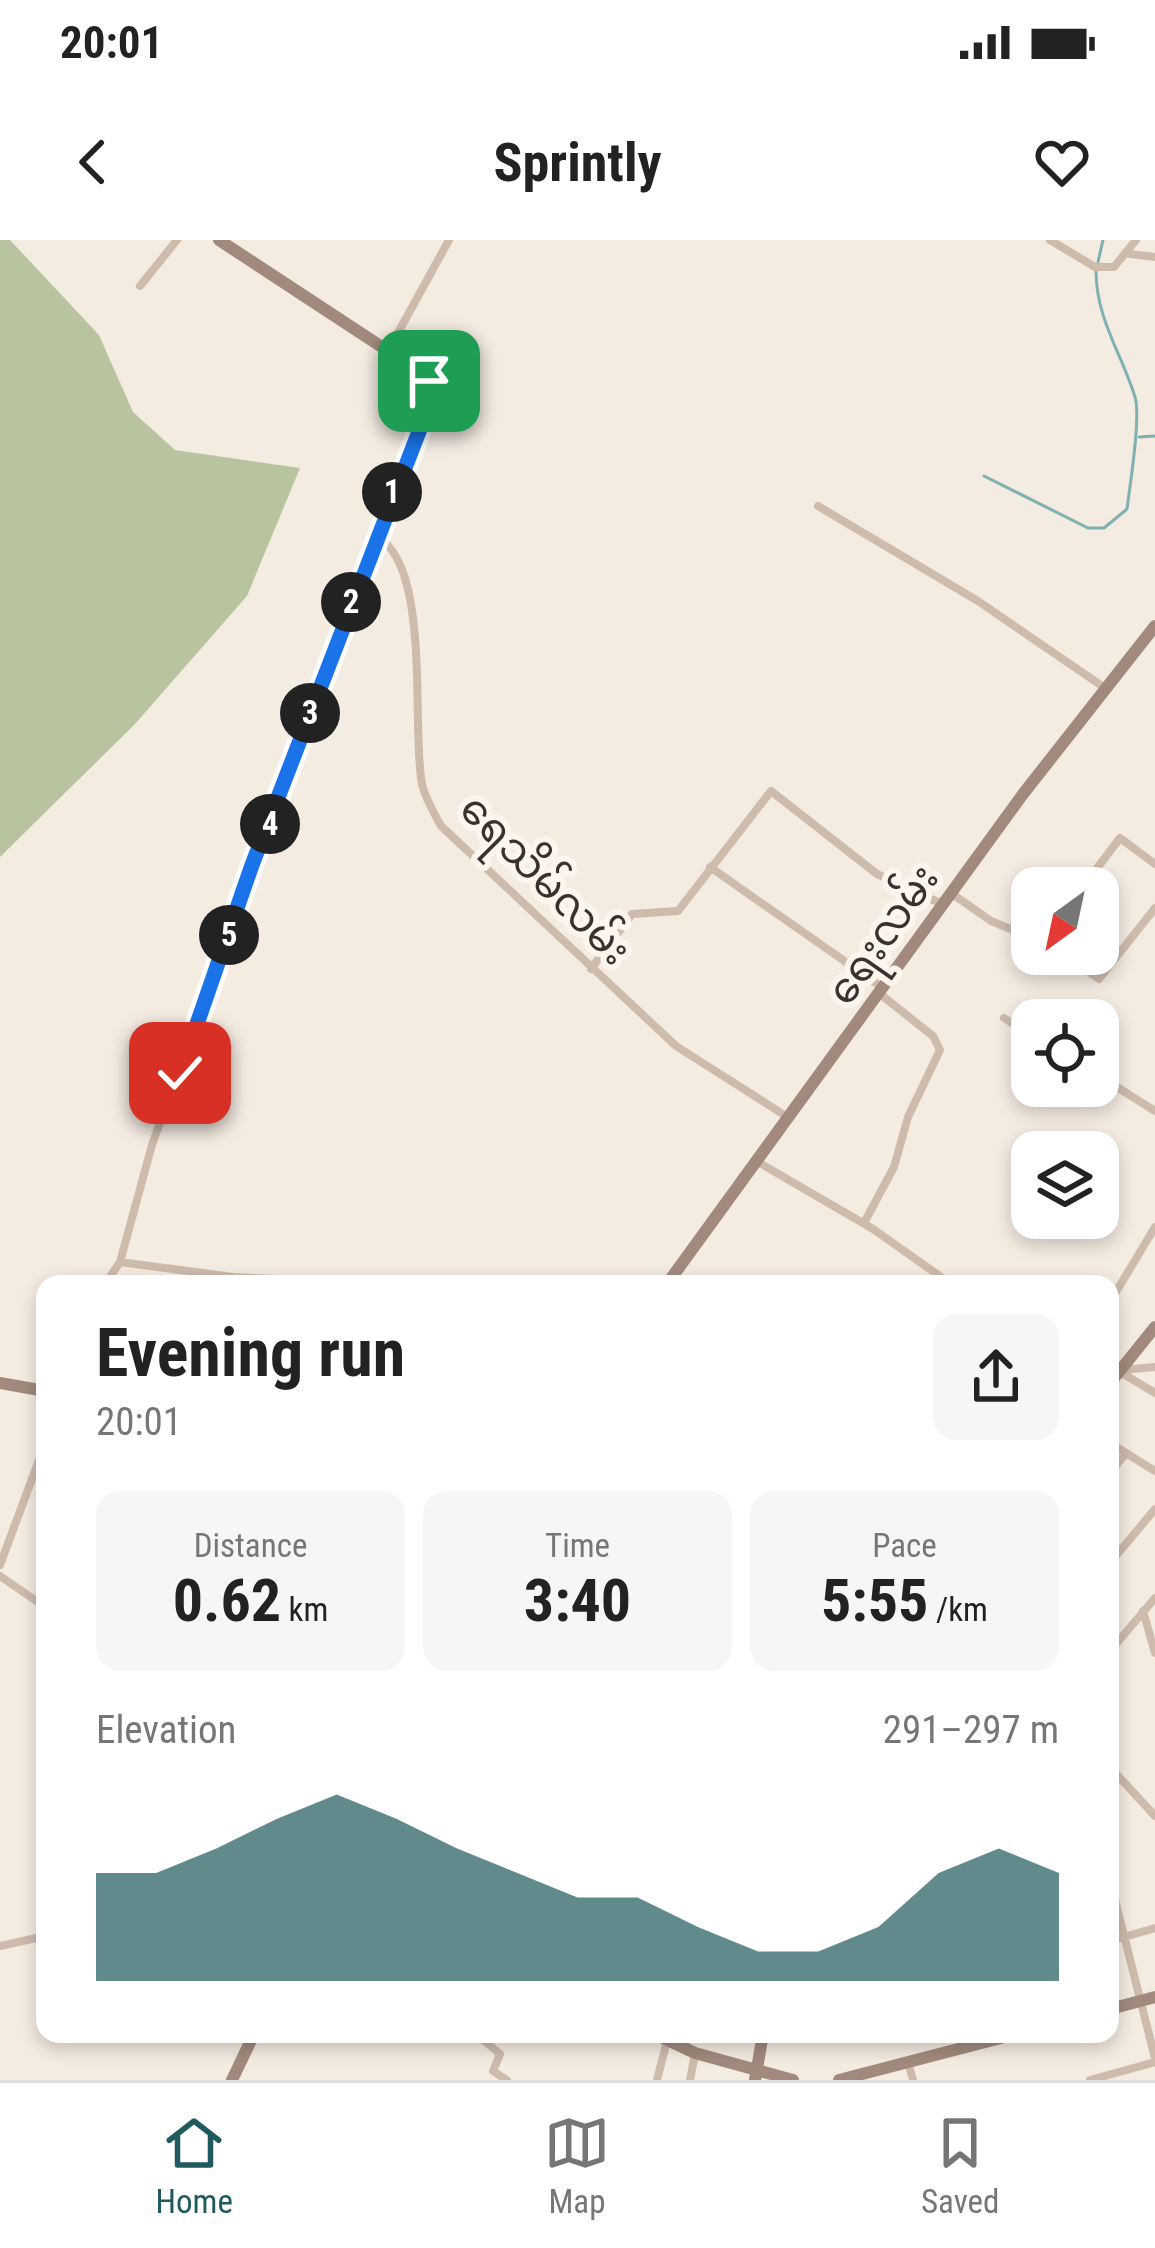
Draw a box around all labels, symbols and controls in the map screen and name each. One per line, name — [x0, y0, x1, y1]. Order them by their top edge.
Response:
text: 20:01 — [60, 16, 163, 69]
icon: back — [60, 129, 126, 195]
icon: heart — [1029, 129, 1095, 195]
text: Sprintly — [493, 131, 662, 194]
pin — [378, 330, 480, 432]
icon: arrive — [396, 348, 462, 414]
pin: 1 — [362, 462, 422, 522]
text: 1 — [384, 472, 400, 511]
pin: 2 — [321, 572, 381, 632]
text: 2 — [343, 582, 359, 621]
pin: 3 — [280, 683, 340, 743]
text: 3 — [302, 693, 318, 732]
street label: ရေသိမ်လမ်း — [443, 782, 643, 982]
pin: 4 — [240, 794, 300, 854]
text: 4 — [262, 804, 278, 843]
street label: ရေးလမ်း — [814, 853, 956, 1019]
north arrow — [1011, 867, 1119, 975]
map controls — [1011, 867, 1119, 1239]
pin: 5 — [199, 905, 259, 965]
text: 5 — [221, 915, 237, 954]
button: locate — [1011, 999, 1119, 1107]
pin — [129, 1022, 231, 1124]
icon: check — [147, 1040, 213, 1106]
button: layers — [1011, 1131, 1119, 1239]
button: share — [933, 1314, 1059, 1440]
text: Evening run — [96, 1315, 405, 1392]
text: 20:01 — [96, 1399, 182, 1445]
text: Distance — [194, 1526, 307, 1565]
text: Time — [545, 1526, 610, 1565]
text: Pace — [872, 1526, 937, 1565]
text: 0.62 — [173, 1565, 281, 1636]
text: 3:40 — [524, 1565, 631, 1636]
text: 5:55 — [821, 1565, 928, 1636]
text: km — [281, 1590, 328, 1629]
text: /km — [928, 1590, 988, 1629]
text: Elevation — [96, 1707, 236, 1753]
text: 291–297 m — [883, 1707, 1059, 1753]
tab: Home — [156, 2110, 233, 2221]
tab: Map — [544, 2110, 610, 2221]
tab: Saved — [921, 2110, 999, 2221]

